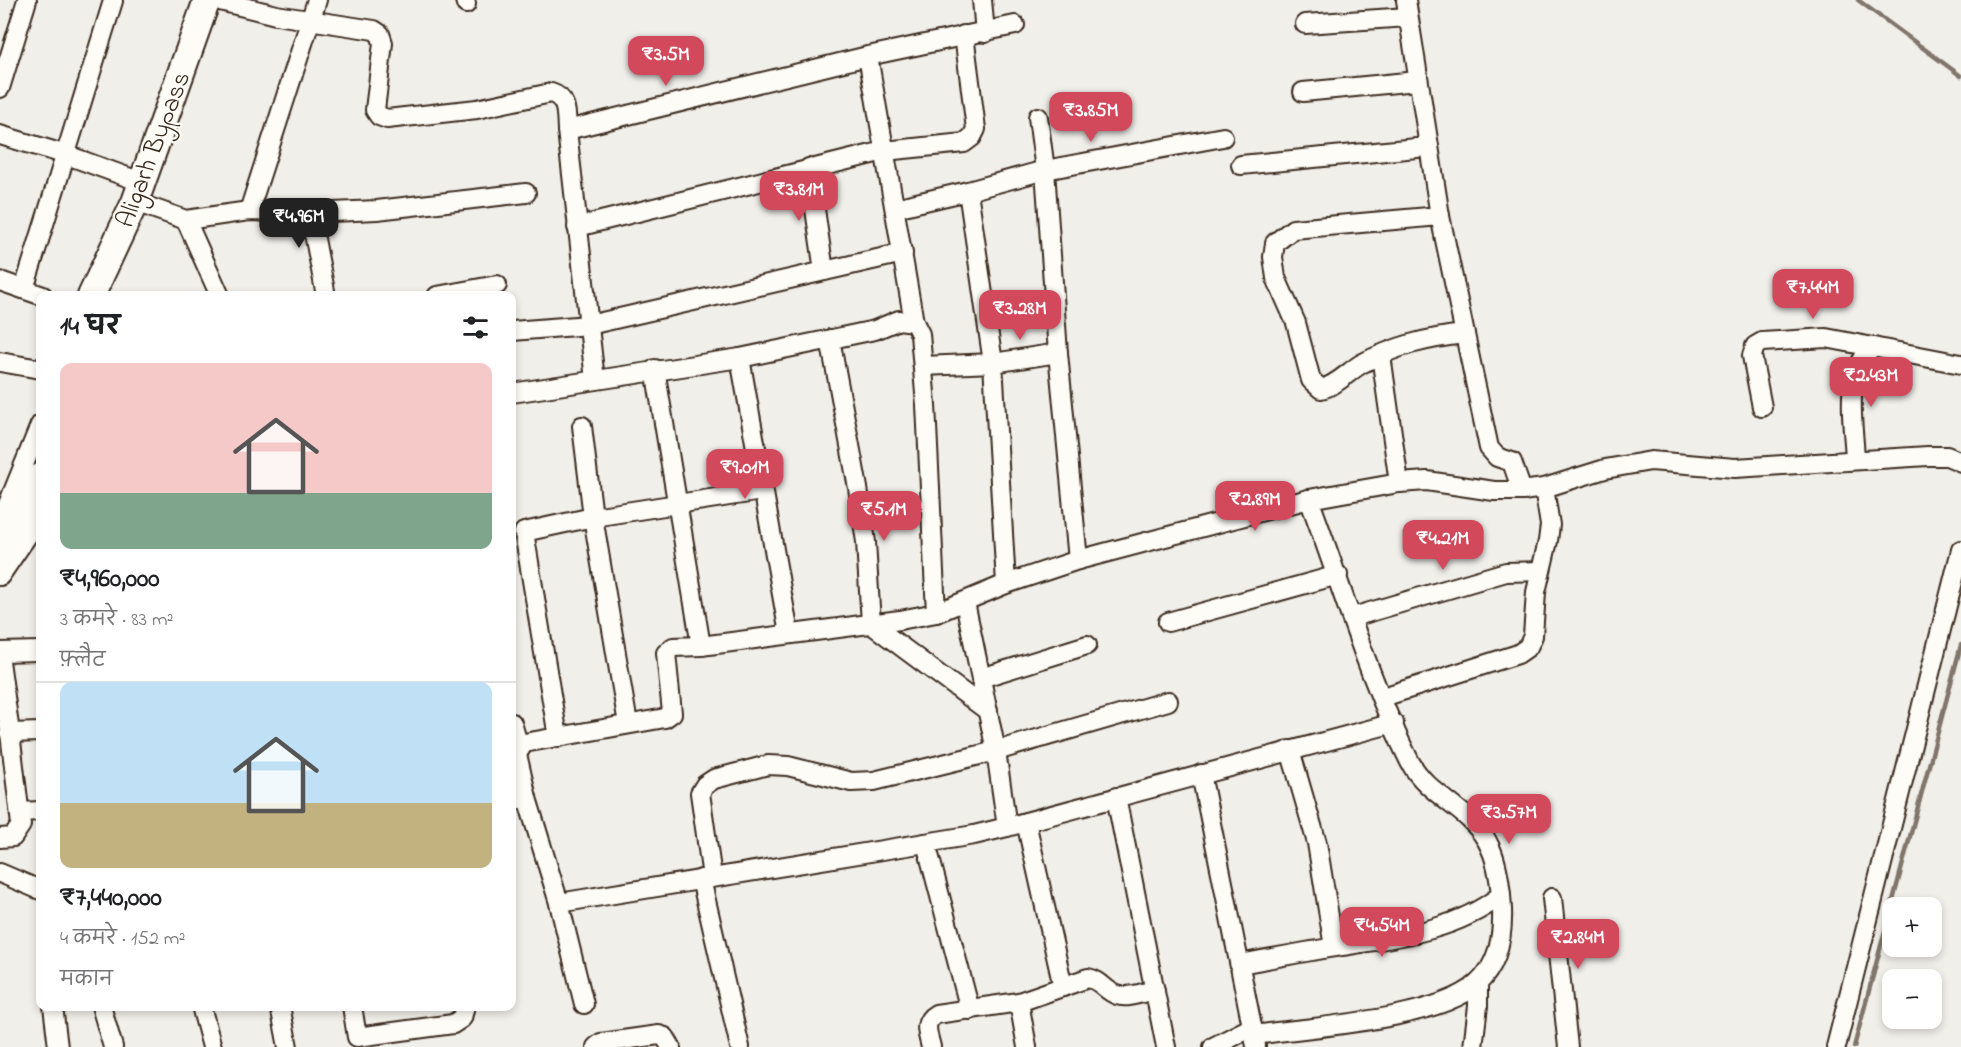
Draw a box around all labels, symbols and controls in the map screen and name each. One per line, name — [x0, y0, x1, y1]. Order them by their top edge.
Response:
pin: ₹3.5M — [624, 36, 708, 87]
text: ₹3.5M — [642, 41, 690, 70]
street label: Aligarh Bypass — [108, 67, 202, 234]
pin: ₹3.85M — [1042, 92, 1140, 143]
text: ₹3.85M — [1063, 97, 1119, 126]
pin: ₹3.81M — [750, 171, 848, 222]
text: ₹3.81M — [774, 176, 824, 205]
pin: ₹4.96M — [250, 198, 348, 249]
text: ₹4.96M — [273, 203, 325, 232]
pin: ₹7.44M — [1764, 269, 1862, 320]
text: ₹7.44M — [1787, 274, 1839, 303]
pin: ₹3.28M — [971, 290, 1069, 341]
text: ₹3.28M — [993, 295, 1047, 324]
text: 14 घर — [60, 309, 120, 347]
icon: filters — [459, 311, 492, 344]
pin: ₹2.43M — [1822, 357, 1920, 408]
text: ₹2.43M — [1844, 362, 1898, 391]
icon: home — [222, 402, 330, 510]
pin: ₹9.01M — [696, 449, 794, 500]
text: ₹9.01M — [720, 454, 770, 483]
pin: ₹2.89M — [1206, 481, 1304, 532]
text: ₹2.89M — [1229, 486, 1281, 515]
pin: ₹5.1M — [842, 491, 926, 542]
text: ₹5.1M — [861, 496, 907, 525]
pin: ₹4.21M — [1394, 520, 1492, 571]
text: ₹4.21M — [1417, 525, 1469, 554]
text: ₹4,960,000 — [60, 561, 159, 599]
text: 3 कमरे · 83 m² — [60, 606, 173, 635]
text: फ़्लैट — [60, 647, 106, 676]
icon: home — [222, 721, 330, 829]
pin: ₹3.57M — [1460, 794, 1558, 845]
text: ₹3.57M — [1481, 799, 1537, 828]
text: ₹7,440,000 — [60, 880, 162, 918]
map controls — [1882, 897, 1942, 1029]
button: + — [1882, 897, 1942, 957]
pin: ₹4.54M — [1333, 907, 1431, 958]
text: ₹4.54M — [1354, 912, 1410, 941]
pin: ₹2.84M — [1529, 919, 1627, 970]
text: ₹2.84M — [1551, 924, 1605, 953]
text: 4 कमरे · 152 m² — [60, 925, 185, 954]
text: मकान — [60, 966, 113, 995]
button: − — [1882, 969, 1942, 1029]

